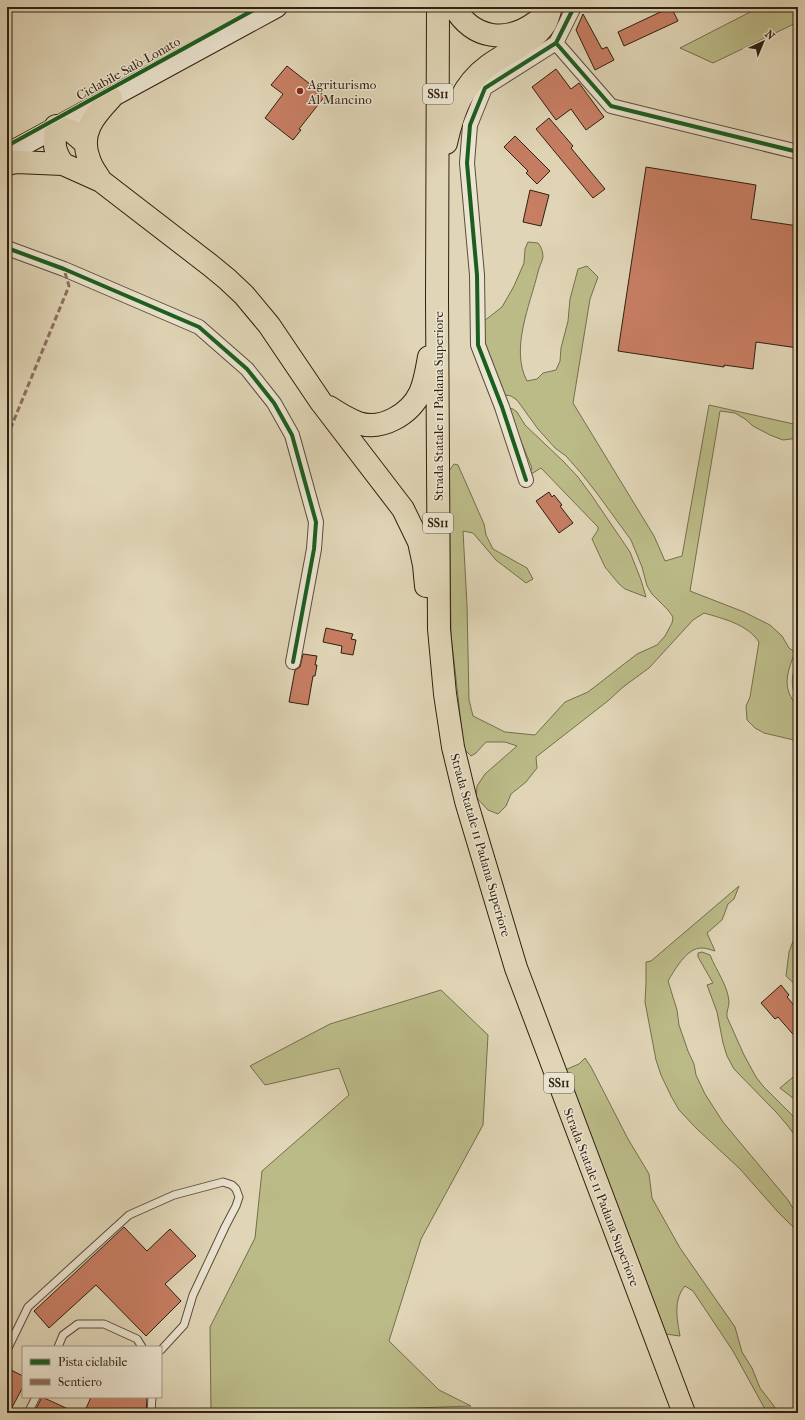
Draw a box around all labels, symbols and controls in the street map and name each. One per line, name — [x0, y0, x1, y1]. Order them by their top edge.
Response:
north arrow — [743, 22, 783, 62]
text: N — [762, 28, 778, 43]
street label: Ciclabile Salò-Lonato — [74, 33, 183, 103]
place label: Agriturismo Al Mancino — [307, 77, 377, 107]
road number: SS11 — [423, 84, 453, 104]
marker: Agriturismo Al Mancino — [295, 86, 305, 96]
street label: Strada Statale 11 Padana Superiore — [431, 310, 446, 501]
road number: SS11 — [423, 513, 453, 533]
street label: Strada Statale 11 Padana Superiore — [447, 752, 514, 939]
road number: SS11 — [544, 1073, 574, 1093]
street label: Strada Statale 11 Padana Superiore — [561, 1106, 643, 1289]
legend — [22, 1346, 162, 1398]
text: Pista ciclabile — [58, 1355, 127, 1369]
text: Sentiero — [58, 1375, 102, 1389]

